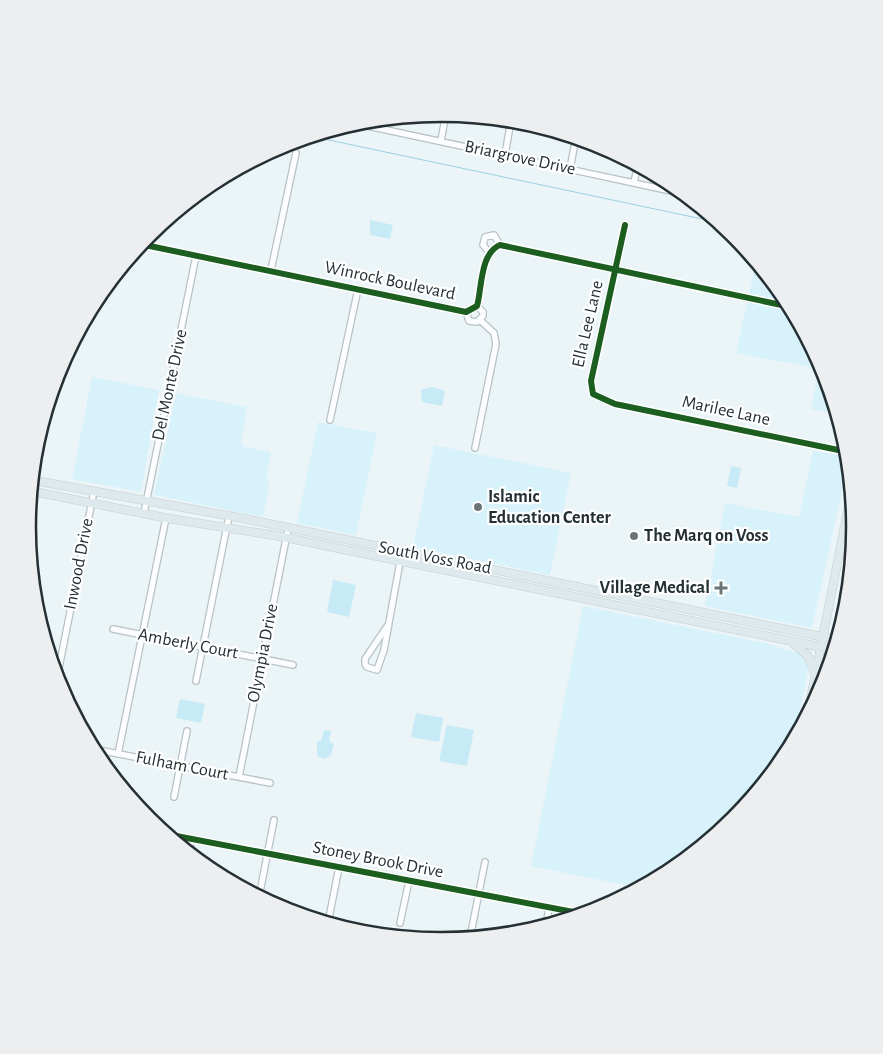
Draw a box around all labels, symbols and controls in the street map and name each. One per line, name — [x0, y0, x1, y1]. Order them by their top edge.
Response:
street label: Briargrove Drive — [463, 137, 577, 179]
street label: Winrock Boulevard — [323, 258, 457, 304]
street label: Ella Lee Lane — [569, 279, 607, 369]
street label: Del Monte Drive — [149, 328, 191, 442]
street label: Marilee Lane — [680, 393, 772, 429]
place label: Islamic Education Center — [488, 488, 611, 527]
marker: Islamic Education Center — [472, 501, 484, 513]
street label: Inwood Drive — [61, 517, 97, 611]
place label: The Marq on Voss — [644, 527, 769, 545]
marker: The Marq on Voss — [628, 530, 640, 542]
street label: South Voss Road — [377, 538, 493, 578]
place label: Village Medical — [600, 579, 710, 597]
marker: Village Medical — [714, 581, 728, 595]
street label: Olympia Drive — [245, 602, 281, 704]
street label: Amberly Court — [136, 625, 240, 663]
street label: Fulham Court — [134, 748, 230, 784]
street label: Stoney Brook Drive — [311, 839, 445, 881]

